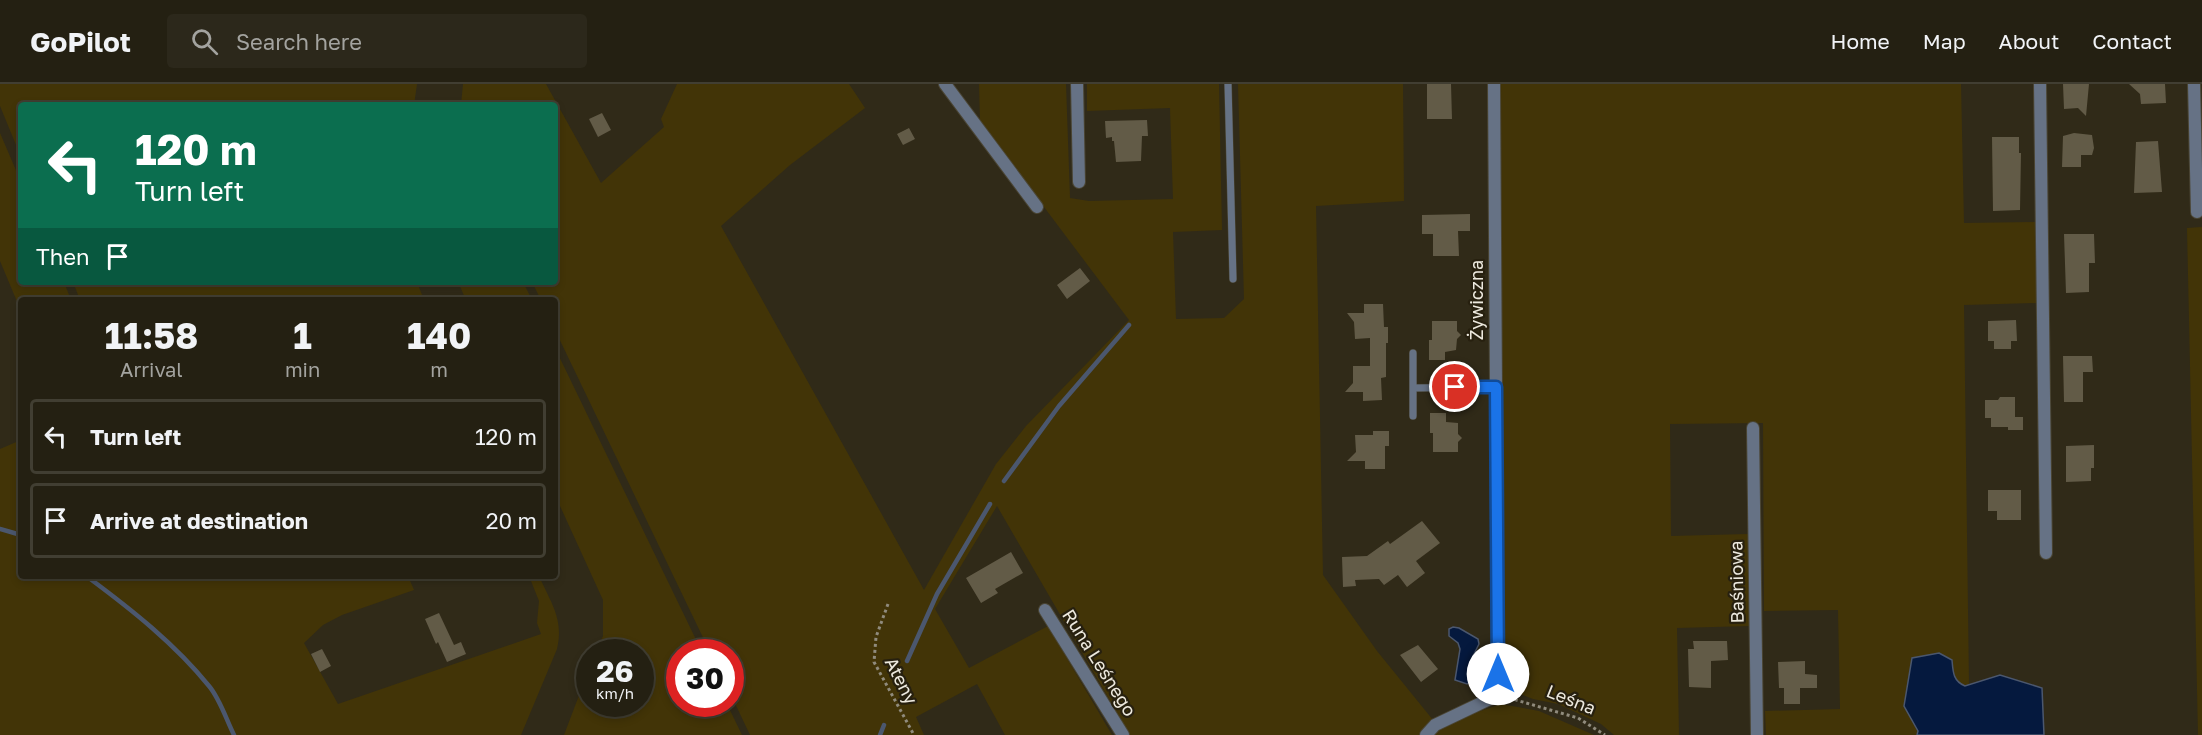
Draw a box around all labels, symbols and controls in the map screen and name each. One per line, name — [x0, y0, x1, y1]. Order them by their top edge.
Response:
search box — [167, 14, 587, 68]
text: GoPilot — [30, 25, 131, 58]
icon: search — [188, 25, 221, 58]
text: Search here — [236, 28, 362, 55]
text: Home — [1830, 28, 1890, 54]
text: Map — [1923, 28, 1966, 54]
text: About — [1999, 28, 2059, 54]
text: Contact — [2092, 28, 2172, 54]
text: 120 m — [135, 124, 257, 174]
icon: left — [36, 126, 114, 204]
text: Turn left — [135, 175, 244, 207]
icon: arrive — [101, 240, 134, 273]
text: Then — [36, 243, 89, 270]
street label: Żywiczna — [1465, 260, 1487, 340]
text: 11:58 — [105, 314, 198, 357]
text: 1 — [293, 314, 312, 357]
text: 140 — [407, 314, 471, 357]
text: Arrival — [120, 357, 183, 381]
text: min — [285, 357, 320, 381]
text: m — [430, 357, 448, 381]
pin — [1429, 361, 1480, 412]
icon: arrive — [1438, 370, 1471, 403]
icon: left — [39, 420, 72, 453]
text: Turn left — [90, 423, 181, 450]
text: 120 m — [475, 423, 537, 450]
icon: arrive — [39, 504, 72, 537]
text: Arrive at destination — [90, 507, 308, 534]
text: 20 m — [486, 507, 537, 534]
street label: Baśniowa — [1724, 540, 1748, 624]
street label: Runa Leśnego — [1058, 605, 1141, 720]
speed limit sign: 30 — [666, 639, 744, 717]
position arrow — [1466, 642, 1530, 706]
text: 26 — [596, 653, 634, 689]
street label: Ateny — [881, 653, 923, 708]
street label: Leśna — [1543, 679, 1599, 719]
text: km/h — [596, 684, 634, 702]

